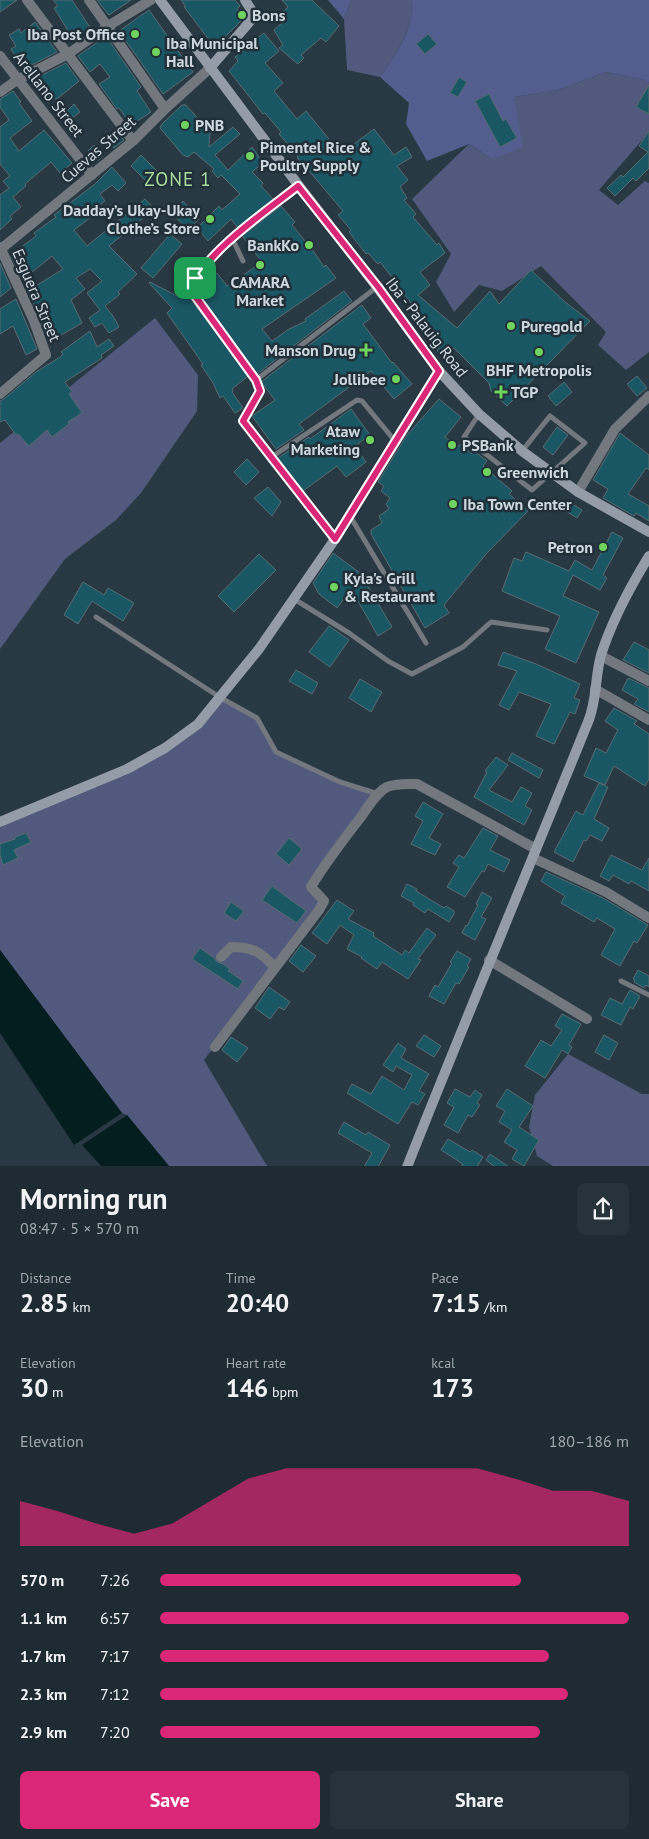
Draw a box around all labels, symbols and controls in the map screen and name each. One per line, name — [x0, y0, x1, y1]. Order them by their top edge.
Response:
place label: Bons — [252, 5, 286, 25]
marker: Bons — [236, 9, 248, 21]
place label: Iba Post Office — [27, 24, 125, 44]
marker: Iba Post Office — [129, 28, 141, 40]
place label: Iba Municipal Hall — [166, 33, 258, 71]
marker: Iba Municipal Hall — [150, 46, 162, 58]
street label: Arellano Street — [10, 47, 89, 141]
street label: Cuevas Street — [56, 111, 140, 187]
place label: PNB — [195, 115, 224, 135]
marker: PNB — [179, 119, 191, 131]
place label: Pimentel Rice & Poultry Supply — [260, 137, 371, 175]
marker: Pimentel Rice & Poultry Supply — [244, 150, 256, 162]
district label: ZONE 1 — [144, 167, 212, 191]
place label: Dadday’s Ukay-Ukay Clothe’s Store — [63, 200, 200, 238]
marker: Dadday’s Ukay-Ukay Clothe’s Store — [204, 213, 216, 225]
place label: BankKo — [247, 235, 299, 255]
marker: BankKo — [303, 239, 315, 251]
street label: Esguera Street — [8, 245, 66, 345]
pin — [174, 257, 216, 299]
marker: CAMARA Market — [254, 259, 266, 271]
icon: arrive — [181, 264, 209, 292]
place label: CAMARA Market — [230, 272, 290, 310]
street label: Iba - Palauig Road — [382, 273, 472, 381]
place label: Puregold — [521, 316, 582, 336]
marker: Puregold — [505, 320, 517, 332]
place label: Manson Drug — [265, 340, 356, 360]
marker: Manson Drug — [360, 344, 372, 356]
marker: BHF Metropolis — [533, 346, 545, 358]
place label: BHF Metropolis — [486, 360, 592, 380]
place label: Jollibee — [333, 369, 386, 389]
marker: Jollibee — [390, 373, 402, 385]
place label: TGP — [511, 382, 538, 402]
marker: TGP — [495, 386, 507, 398]
place label: Ataw Marketing — [291, 421, 360, 459]
marker: Ataw Marketing — [364, 434, 376, 446]
place label: PSBank — [462, 435, 514, 455]
marker: PSBank — [446, 439, 458, 451]
place label: Greenwich — [497, 462, 569, 482]
marker: Greenwich — [481, 466, 493, 478]
place label: Iba Town Center — [463, 494, 572, 514]
marker: Iba Town Center — [447, 498, 459, 510]
place label: Petron — [548, 537, 593, 557]
marker: Petron — [597, 541, 609, 553]
place label: Kyla's Grill & Restaurant — [344, 568, 435, 606]
marker: Kyla's Grill & Restaurant — [328, 581, 340, 593]
text: Morning run — [20, 1180, 168, 1217]
button: share — [577, 1183, 629, 1235]
text: 08:47 · 5 × 570 m — [20, 1218, 139, 1238]
text: Distance — [20, 1269, 71, 1287]
text: Time — [226, 1269, 256, 1287]
text: Pace — [431, 1269, 459, 1287]
text: 2.85 — [20, 1287, 69, 1319]
text: 20:40 — [226, 1287, 289, 1319]
text: 7:15 — [431, 1287, 481, 1319]
text: km — [69, 1298, 91, 1316]
text: /km — [481, 1298, 507, 1316]
text: Elevation — [20, 1354, 76, 1372]
text: Heart rate — [226, 1354, 286, 1372]
text: kcal — [431, 1354, 455, 1372]
text: 30 — [20, 1372, 48, 1404]
text: 146 — [226, 1372, 268, 1404]
text: 173 — [431, 1372, 474, 1404]
text: m — [48, 1383, 63, 1401]
text: bpm — [268, 1383, 298, 1401]
text: Elevation — [20, 1431, 84, 1451]
text: 180–186 m — [549, 1431, 629, 1451]
text: 570 m — [20, 1570, 64, 1590]
text: 7:26 — [100, 1570, 130, 1590]
text: 1.1 km — [20, 1608, 67, 1628]
text: 6:57 — [100, 1608, 130, 1628]
text: 1.7 km — [20, 1646, 66, 1666]
text: 7:17 — [100, 1646, 130, 1666]
text: 2.3 km — [20, 1684, 67, 1704]
text: 7:12 — [100, 1684, 130, 1704]
text: 2.9 km — [20, 1722, 67, 1742]
text: 7:20 — [100, 1722, 130, 1742]
button: Save — [20, 1771, 320, 1829]
button: Share — [330, 1771, 629, 1829]

